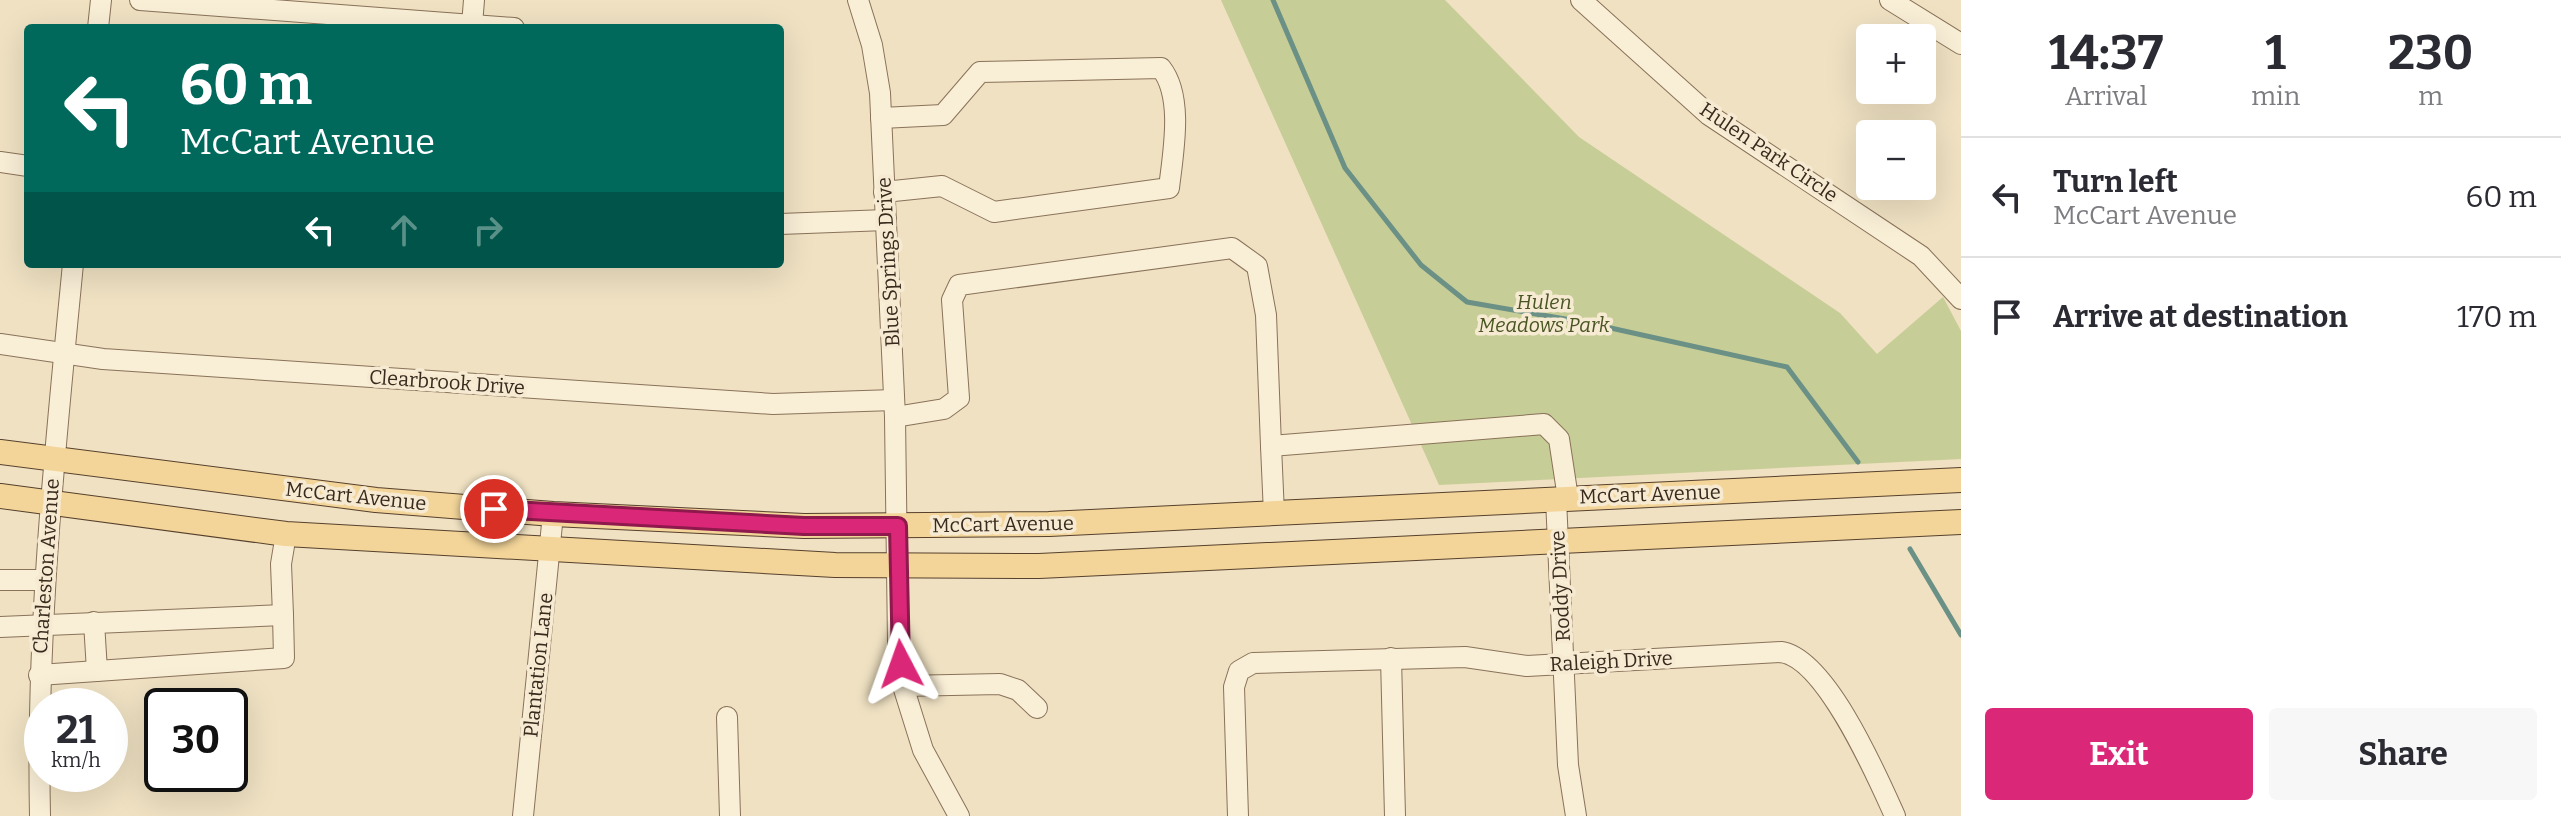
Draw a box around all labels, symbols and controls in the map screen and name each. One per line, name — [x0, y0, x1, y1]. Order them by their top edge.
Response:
map controls — [1856, 24, 1936, 200]
button: + — [1856, 24, 1936, 104]
text: 14:37 — [2049, 24, 2163, 82]
text: 1 — [2265, 24, 2286, 82]
text: 230 — [2388, 24, 2473, 82]
text: 60 m — [180, 52, 312, 119]
icon: left — [48, 56, 152, 160]
text: Arrival — [2065, 81, 2147, 112]
text: min — [2251, 81, 2300, 112]
text: m — [2418, 81, 2443, 112]
street label: Hulen Park Circle — [1696, 97, 1842, 207]
text: McCart Avenue — [180, 120, 435, 164]
button: − — [1856, 120, 1936, 200]
text: Turn left — [2053, 164, 2178, 200]
icon: left — [1985, 175, 2029, 219]
street label: Blue Springs Drive — [872, 176, 904, 348]
text: 60 m — [2466, 179, 2537, 215]
text: McCart Avenue — [2053, 200, 2237, 231]
icon: left — [298, 208, 342, 252]
icon: ahead — [382, 208, 426, 252]
icon: right — [466, 208, 510, 252]
park label: Hulen Meadows Park — [1478, 290, 1610, 337]
icon: arrive — [1985, 295, 2029, 339]
text: Arrive at destination — [2053, 299, 2348, 335]
text: 170 m — [2457, 299, 2537, 335]
street label: Clearbrook Drive — [368, 365, 526, 399]
pin — [460, 475, 528, 543]
street label: Charleston Avenue — [28, 477, 64, 655]
street label: McCart Avenue — [284, 477, 428, 515]
street label: McCart Avenue — [1579, 480, 1721, 508]
icon: arrive — [472, 487, 516, 531]
street label: McCart Avenue — [932, 511, 1074, 537]
street label: Roddy Drive — [1545, 530, 1575, 642]
street label: Plantation Lane — [518, 591, 558, 739]
position arrow — [859, 622, 943, 706]
street label: Raleigh Drive — [1549, 646, 1673, 676]
speed limit sign: 30 — [144, 688, 248, 792]
text: 21 — [56, 706, 96, 754]
button: Exit — [1985, 708, 2253, 800]
button: Share — [2269, 708, 2537, 800]
text: km/h — [51, 748, 101, 772]

